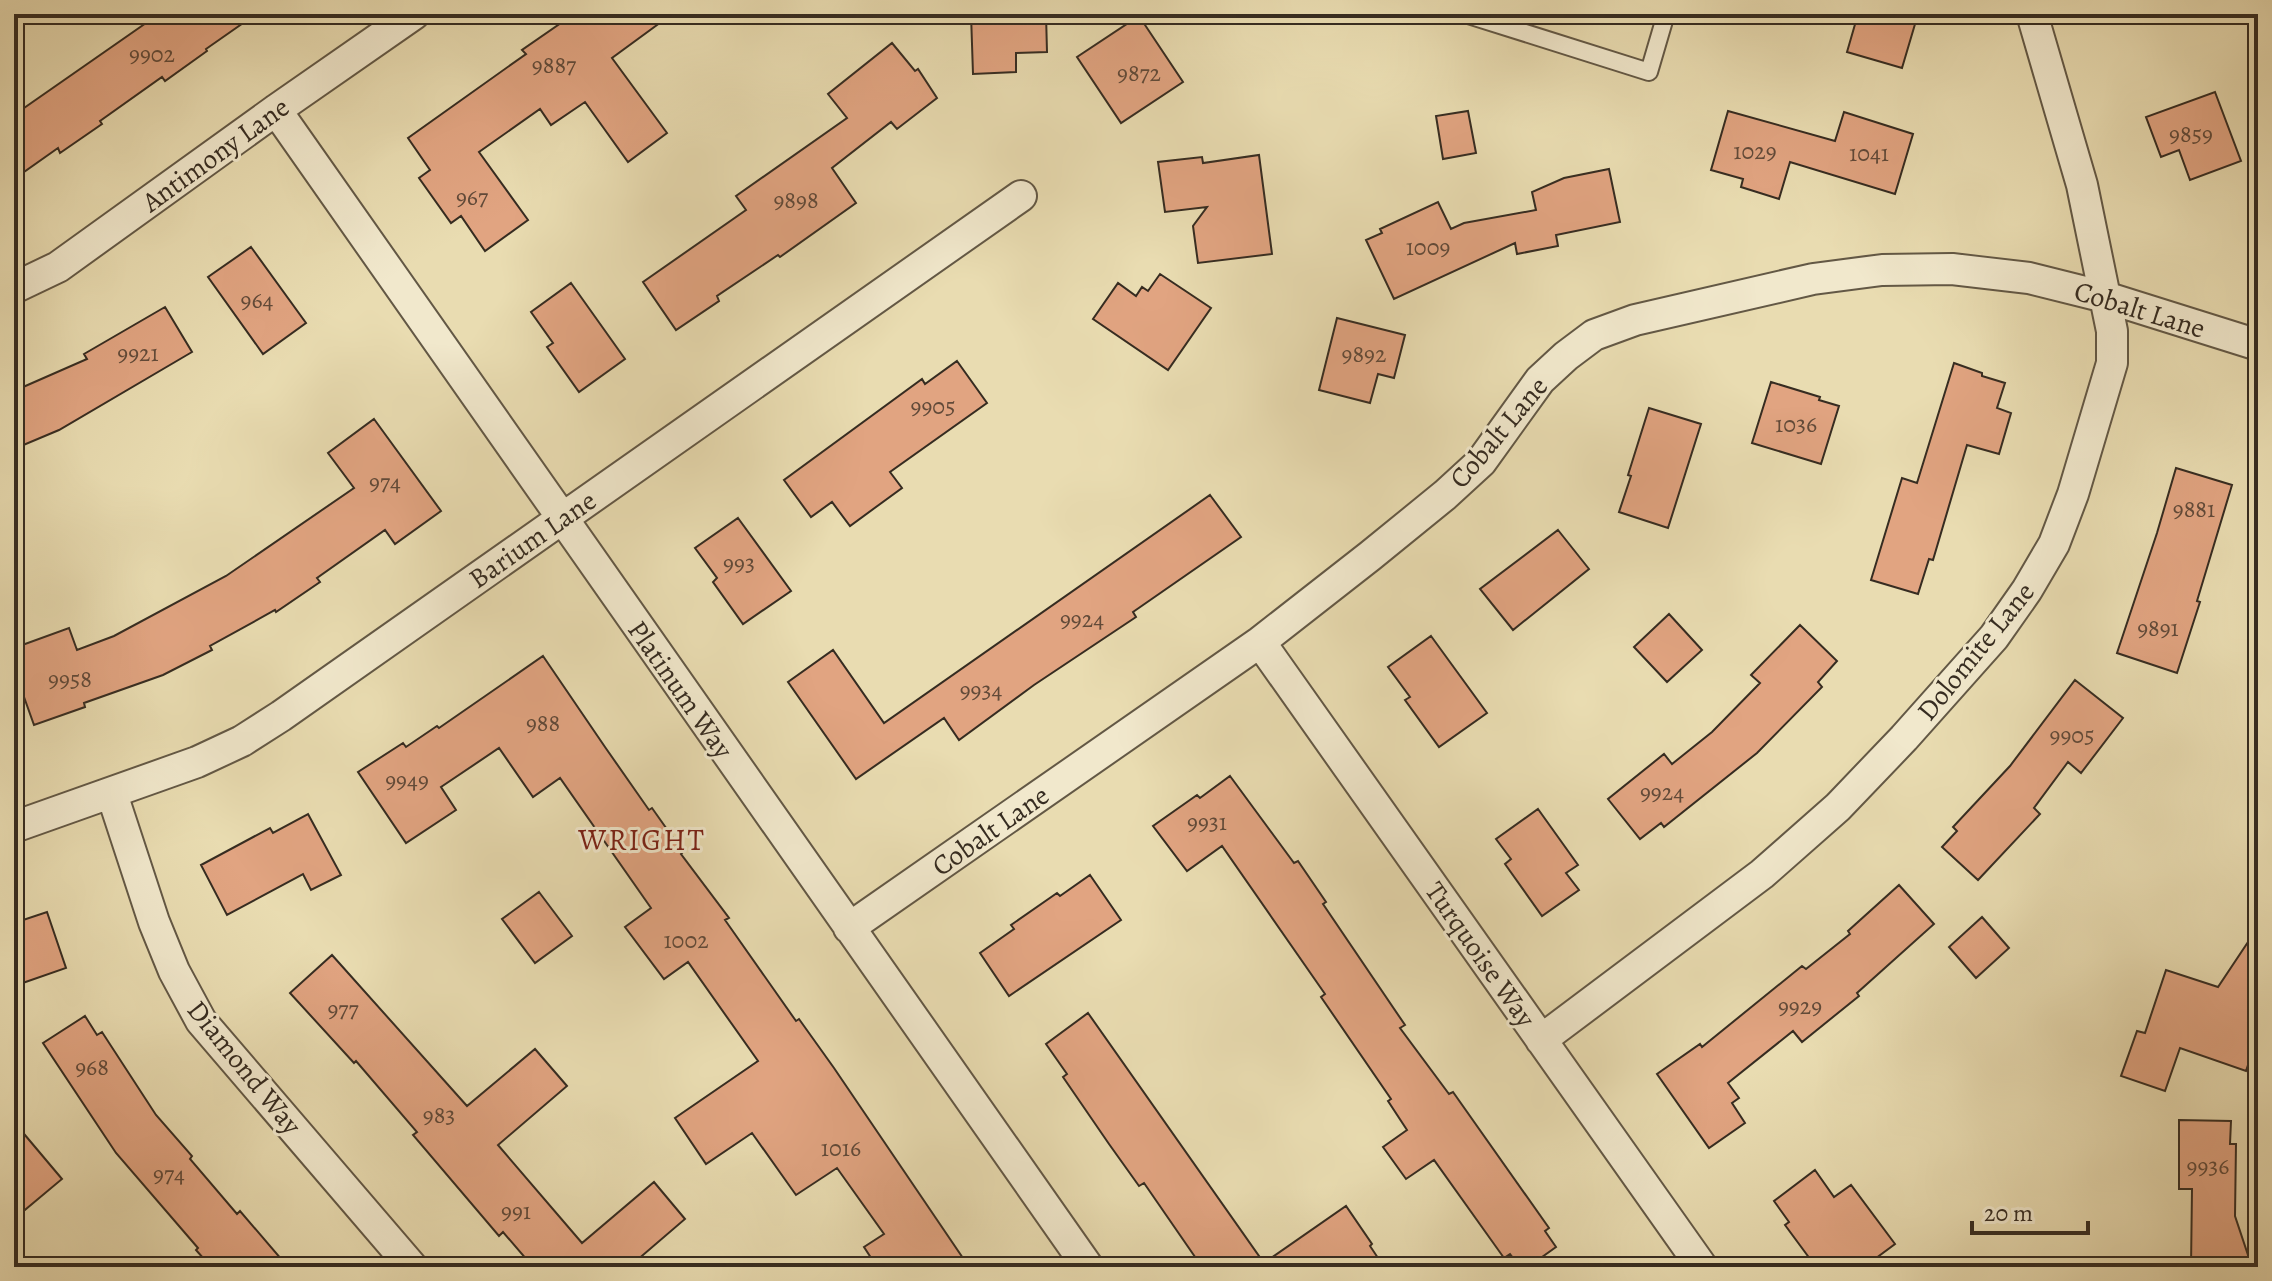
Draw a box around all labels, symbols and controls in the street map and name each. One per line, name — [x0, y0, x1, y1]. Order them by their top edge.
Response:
house number: 9902 — [129, 38, 175, 70]
house number: 9887 — [532, 49, 577, 81]
house number: 9872 — [1117, 57, 1161, 89]
street label: Antimony Lane — [133, 88, 297, 222]
house number: 9859 — [2169, 118, 2213, 150]
house number: 1029 — [1733, 135, 1777, 167]
house number: 1041 — [1849, 137, 1889, 169]
house number: 967 — [456, 181, 489, 213]
house number: 9898 — [773, 184, 819, 216]
house number: 1009 — [1406, 231, 1450, 263]
street label: Cobalt Lane — [2070, 272, 2210, 348]
house number: 964 — [241, 284, 274, 316]
house number: 9921 — [117, 337, 159, 369]
house number: 9892 — [1342, 338, 1386, 370]
street label: Cobalt Lane — [1441, 369, 1557, 497]
house number: 9905 — [911, 390, 955, 422]
house number: 1036 — [1775, 408, 1817, 440]
house number: 974 — [369, 466, 401, 498]
street label: Barium Lane — [461, 482, 604, 598]
house number: 9881 — [2173, 493, 2215, 525]
house number: 993 — [723, 547, 755, 579]
street label: Dolomite Lane — [1908, 574, 2043, 729]
house number: 9924 — [1060, 603, 1104, 635]
house number: 9891 — [2137, 612, 2179, 644]
street label: Platinum Way — [619, 613, 742, 767]
house number: 9958 — [48, 663, 92, 695]
house number: 9934 — [960, 674, 1002, 706]
house number: 988 — [526, 707, 560, 739]
house number: 9905 — [2050, 719, 2094, 751]
house number: 9949 — [385, 764, 429, 796]
house number: 9924 — [1640, 776, 1684, 808]
street label: Cobalt Lane — [924, 777, 1057, 885]
house number: 9931 — [1187, 806, 1227, 838]
district label: WRIGHT — [577, 820, 706, 860]
street label: Turquoise Way — [1416, 874, 1545, 1035]
house number: 1002 — [663, 924, 709, 956]
house number: 9929 — [1778, 990, 1822, 1022]
street label: Diamond Way — [178, 992, 310, 1143]
house number: 977 — [327, 993, 359, 1025]
house number: 968 — [75, 1051, 109, 1083]
house number: 983 — [423, 1099, 455, 1131]
house number: 1016 — [821, 1132, 861, 1164]
house number: 9936 — [2187, 1150, 2229, 1182]
house number: 974 — [153, 1158, 185, 1190]
scale bar — [1972, 1185, 2088, 1235]
house number: 991 — [501, 1195, 531, 1227]
text: 20 m — [1984, 1197, 2033, 1229]

